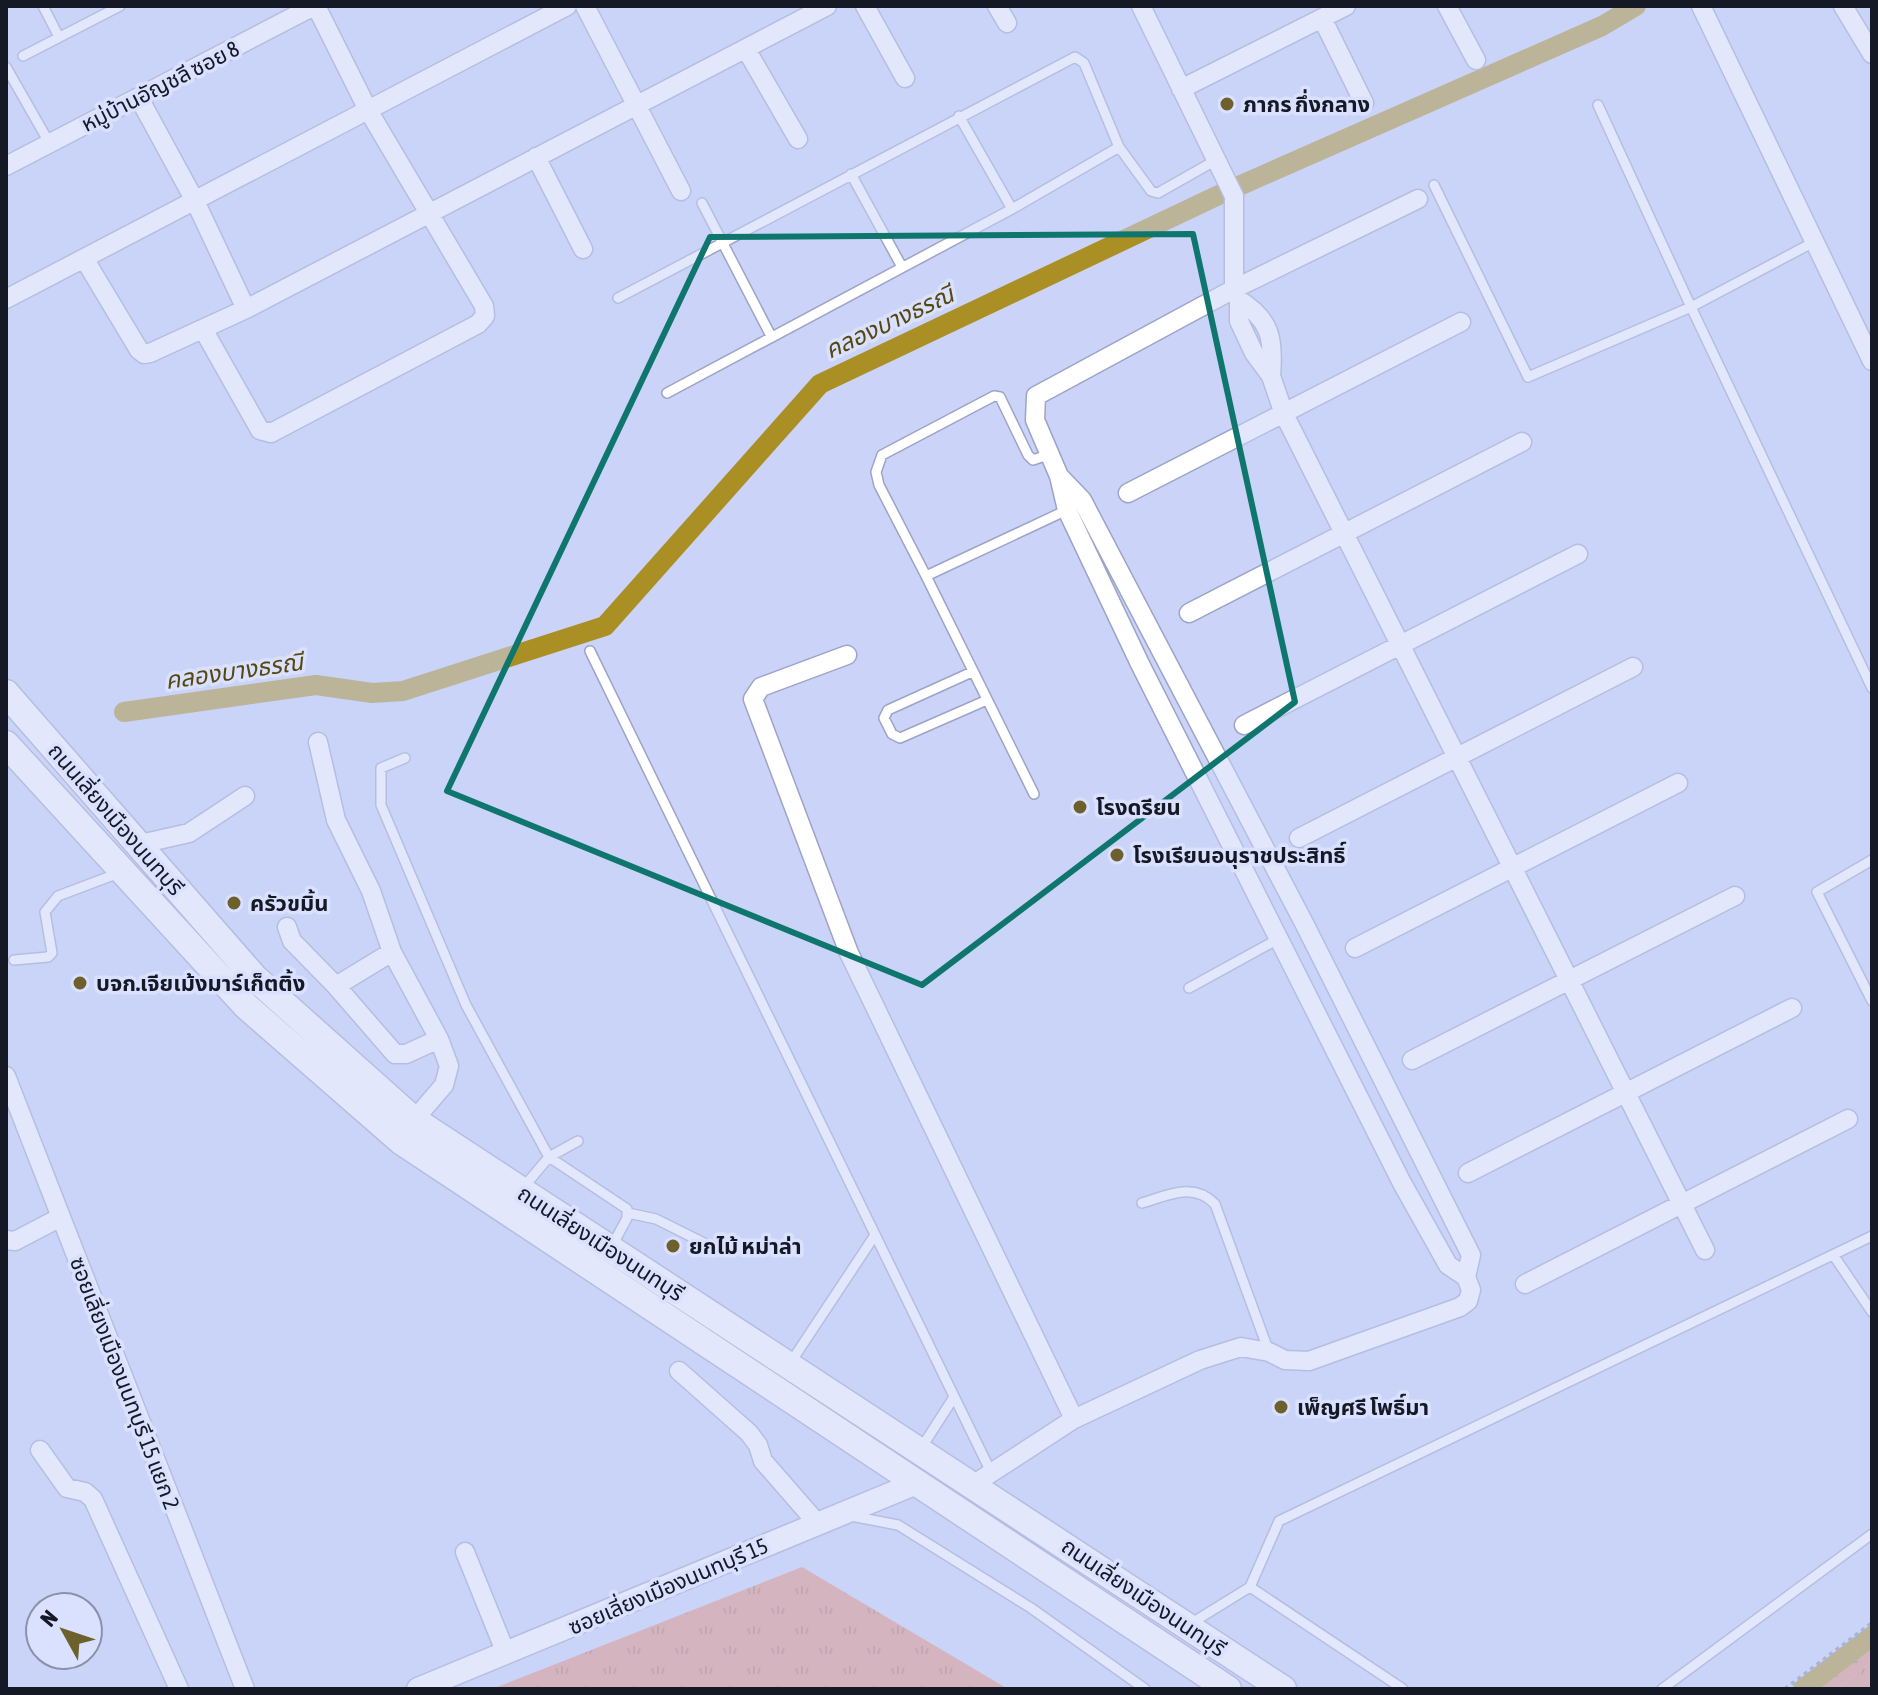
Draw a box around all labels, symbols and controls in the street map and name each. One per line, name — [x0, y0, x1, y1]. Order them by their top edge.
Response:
street label: หมู่บ้านอัญชลี ซอย 8 — [77, 35, 244, 138]
place label: ภากร กึ่งกลาง — [1243, 89, 1370, 117]
marker: ภากร กึ่งกลาง — [1218, 95, 1236, 113]
water label: คลองบางธรณี — [820, 279, 960, 364]
water label: คลองบางธรณี — [163, 648, 308, 694]
street label: ถนนเลี่ยงเมืองนนทบุรี — [42, 736, 191, 901]
place label: โรงดรียน — [1096, 794, 1181, 820]
marker: โรงดรียน — [1071, 798, 1089, 816]
place label: โรงเรียนอนุราชประสิทธิ์ — [1133, 841, 1347, 869]
marker: โรงเรียนอนุราชประสิทธิ์ — [1108, 846, 1126, 864]
place label: ครัวขมิ้น — [250, 889, 328, 916]
marker: ครัวขมิ้น — [225, 894, 243, 912]
place label: บจก.เจียเม้งมาร์เก็ตติ้ง — [96, 969, 305, 996]
marker: บจก.เจียเม้งมาร์เก็ตติ้ง — [71, 974, 89, 992]
street label: ถนนเลี่ยงเมืองนนทบุรี — [513, 1178, 690, 1307]
place label: ยกไม้ หม่าล่า — [689, 1233, 802, 1259]
marker: ยกไม้ หม่าล่า — [664, 1237, 682, 1255]
street label: ซอยเลี่ยงเมืองนนทบุรี 15 แยก 2 — [64, 1252, 187, 1513]
place label: เพ็ญศรี โพธิ์มา — [1297, 1393, 1429, 1420]
marker: เพ็ญศรี โพธิ์มา — [1272, 1398, 1290, 1416]
street label: ซอยเลี่ยงเมืองนนทบุรี 15 — [564, 1530, 772, 1641]
street label: ถนนเลี่ยงเมืองนนทบุรี — [1056, 1531, 1232, 1663]
north arrow — [24, 1591, 104, 1671]
text: N — [35, 1605, 63, 1631]

